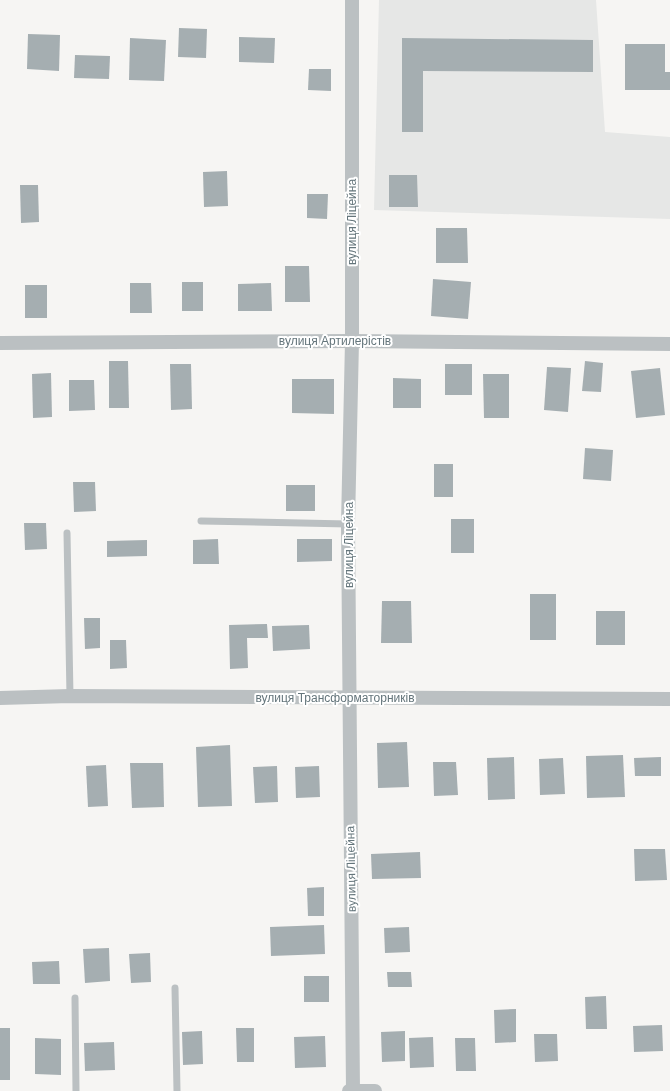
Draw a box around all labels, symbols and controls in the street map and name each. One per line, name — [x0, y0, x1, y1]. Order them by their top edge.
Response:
street label: вулиця Ліцейна — [345, 179, 359, 265]
street label: вулиця Артилерістів — [279, 334, 391, 348]
street label: вулиця Ліцейна — [342, 502, 356, 588]
street label: вулиця Трансформаторників — [255, 691, 415, 705]
street label: вулиця Ліцейна — [343, 825, 359, 912]

